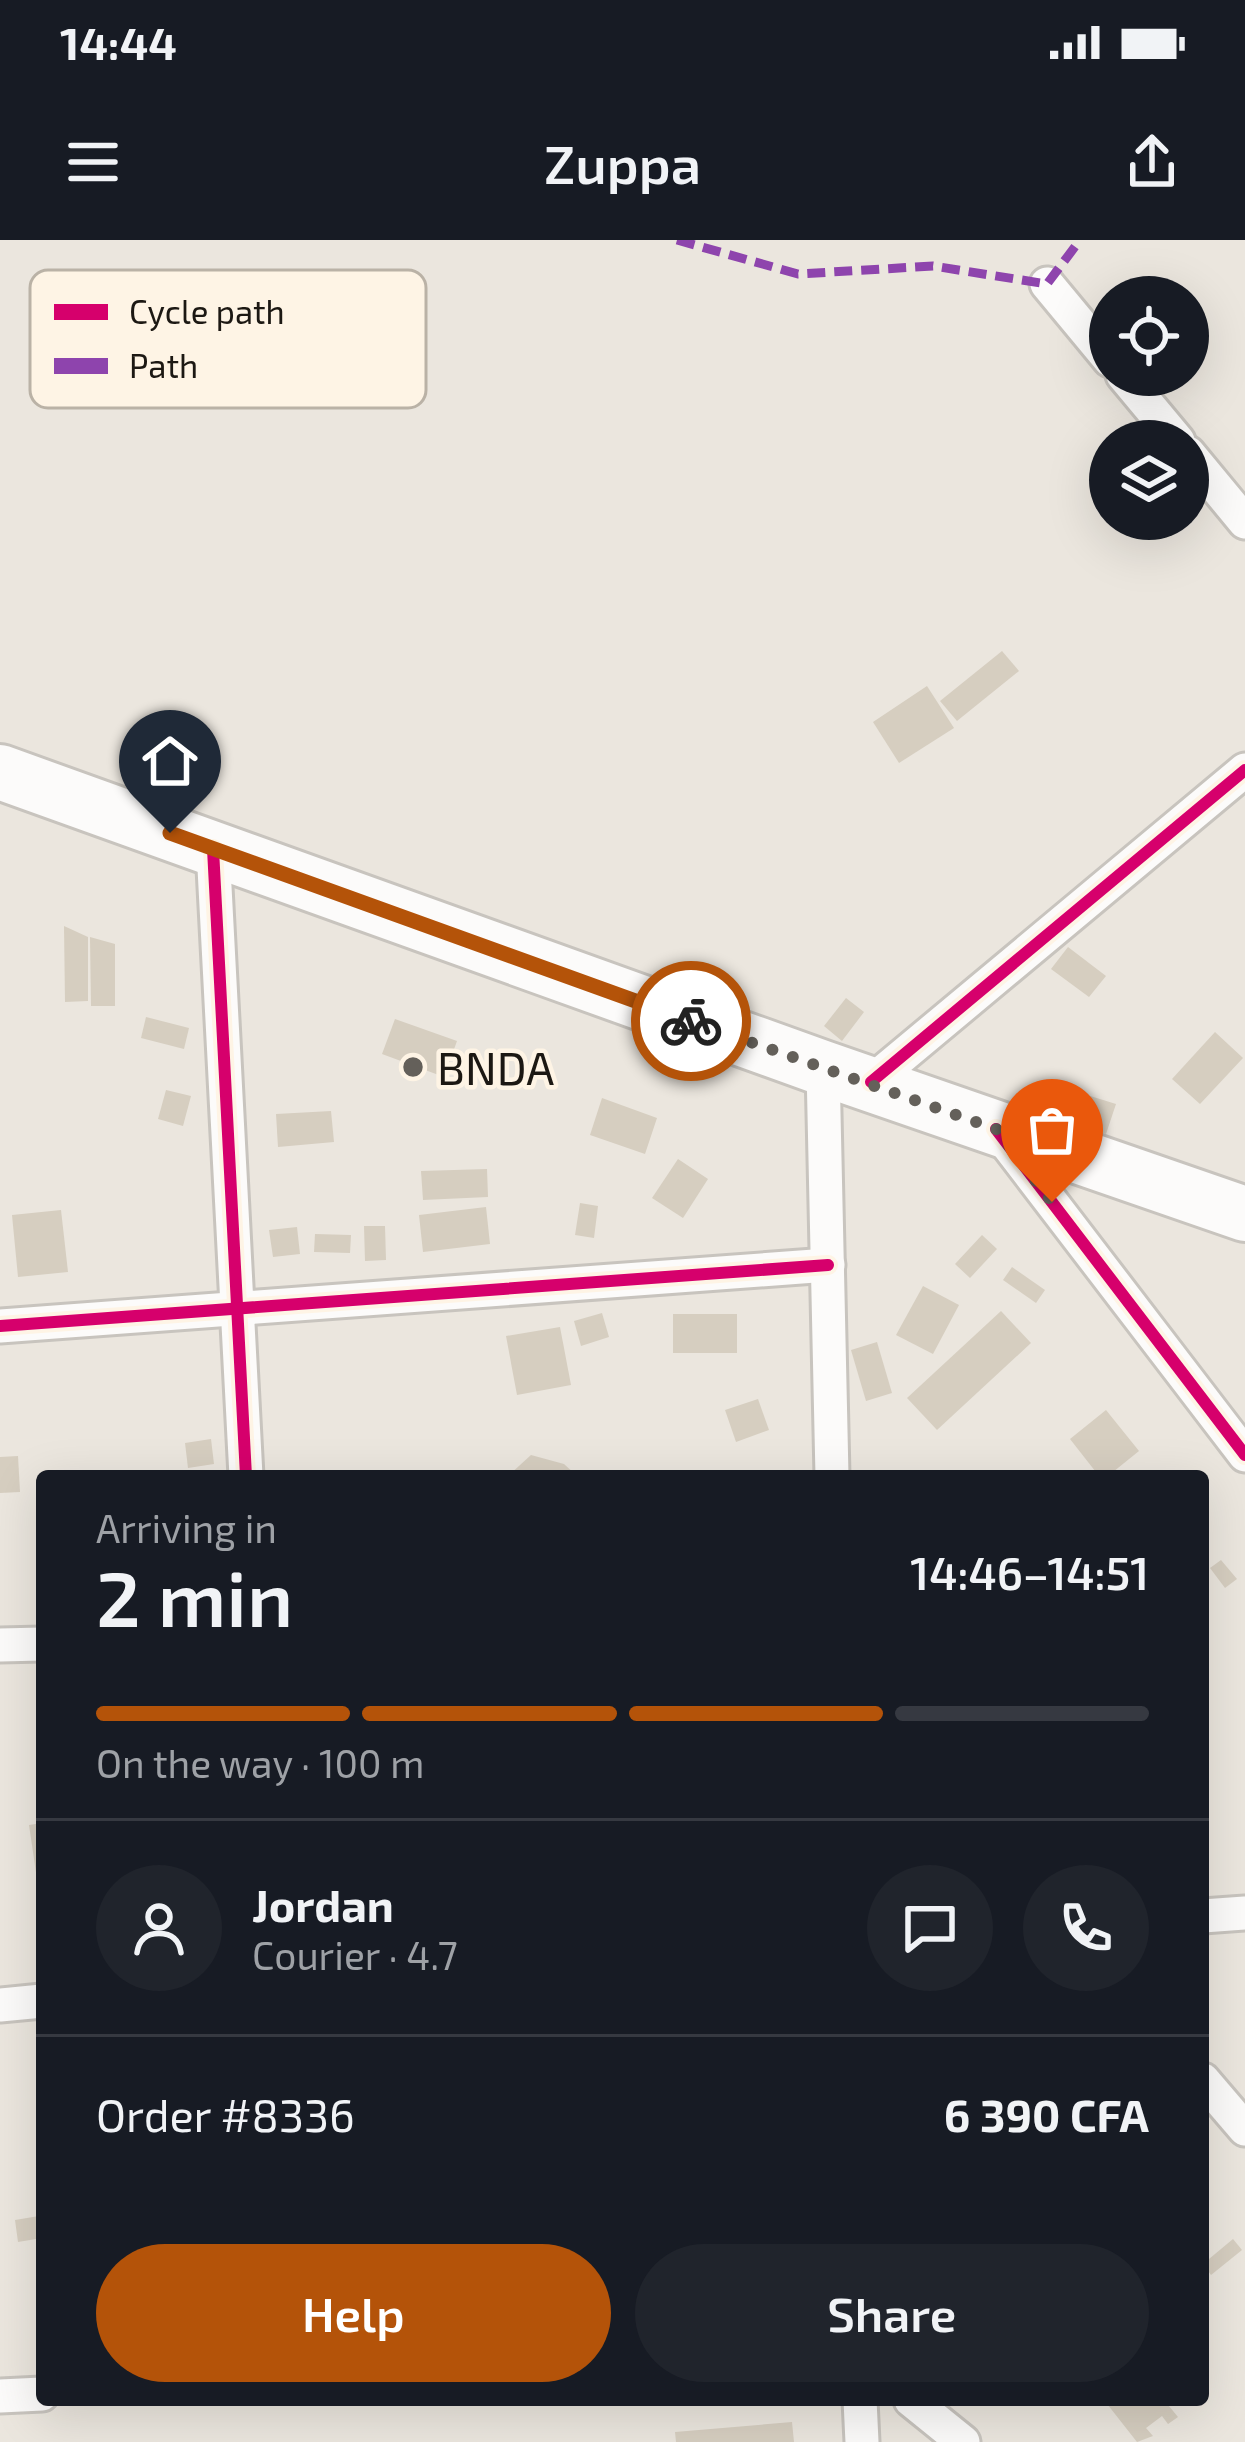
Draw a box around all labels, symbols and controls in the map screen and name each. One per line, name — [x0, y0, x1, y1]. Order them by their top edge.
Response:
text: 14:44 — [60, 15, 177, 69]
icon: menu — [60, 129, 126, 195]
icon: share — [1119, 129, 1185, 195]
text: Zuppa — [544, 130, 701, 195]
legend — [30, 270, 426, 408]
map controls — [1089, 276, 1209, 540]
button: locate — [1089, 276, 1209, 396]
text: Cycle path — [129, 291, 285, 331]
text: Path — [129, 345, 198, 385]
button: layers — [1089, 420, 1209, 540]
pin — [119, 710, 221, 833]
icon: home — [137, 728, 203, 794]
courier — [631, 961, 751, 1081]
icon: bike — [658, 988, 724, 1054]
place label: BNDA — [437, 1040, 554, 1094]
marker: BNDA — [400, 1054, 426, 1080]
pin — [1001, 1079, 1103, 1202]
icon: bag — [1019, 1097, 1085, 1163]
text: Arriving in — [96, 1504, 277, 1551]
text: 14:46–14:51 — [910, 1545, 1149, 1599]
text: 2 min — [96, 1549, 293, 1643]
text: On the way · 100 m — [96, 1739, 424, 1786]
button: person — [96, 1865, 222, 1991]
button: chat — [867, 1865, 993, 1991]
button: phone — [1023, 1865, 1149, 1991]
text: Jordan — [252, 1877, 394, 1931]
text: Courier · 4.7 — [252, 1931, 458, 1978]
text: Order #8336 — [96, 2087, 355, 2141]
text: 6 390 CFA — [944, 2087, 1149, 2141]
button: Help — [96, 2244, 611, 2382]
button: Share — [635, 2244, 1149, 2382]

